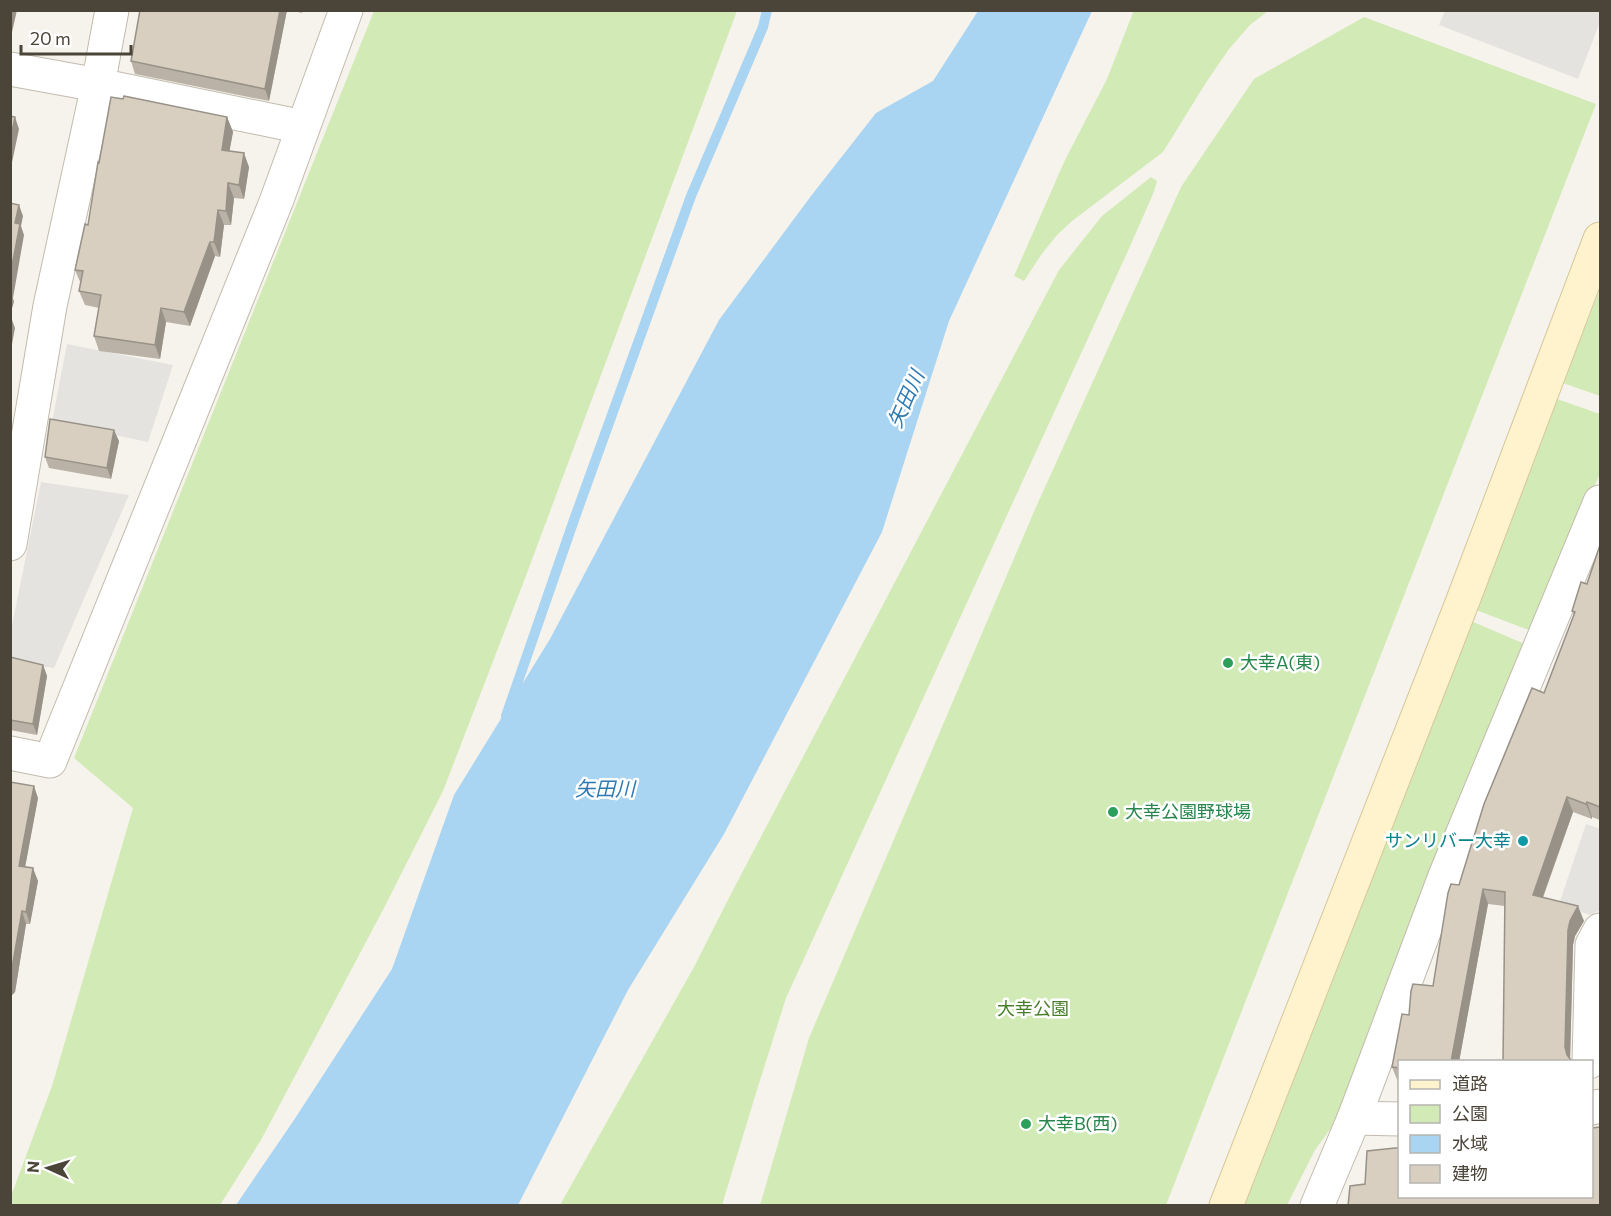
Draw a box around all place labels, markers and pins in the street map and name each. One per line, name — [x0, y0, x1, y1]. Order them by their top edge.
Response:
place label: 大幸A(東) — [1240, 651, 1320, 673]
marker: 大幸A(東) — [1221, 656, 1235, 670]
place label: 大幸公園野球場 — [1125, 800, 1251, 822]
marker: 大幸公園野球場 — [1106, 805, 1120, 819]
place label: サンリバー大幸 — [1385, 829, 1511, 851]
marker: サンリバー大幸 — [1516, 834, 1530, 848]
place label: 大幸B(西) — [1038, 1112, 1117, 1134]
marker: 大幸B(西) — [1019, 1117, 1033, 1131]

